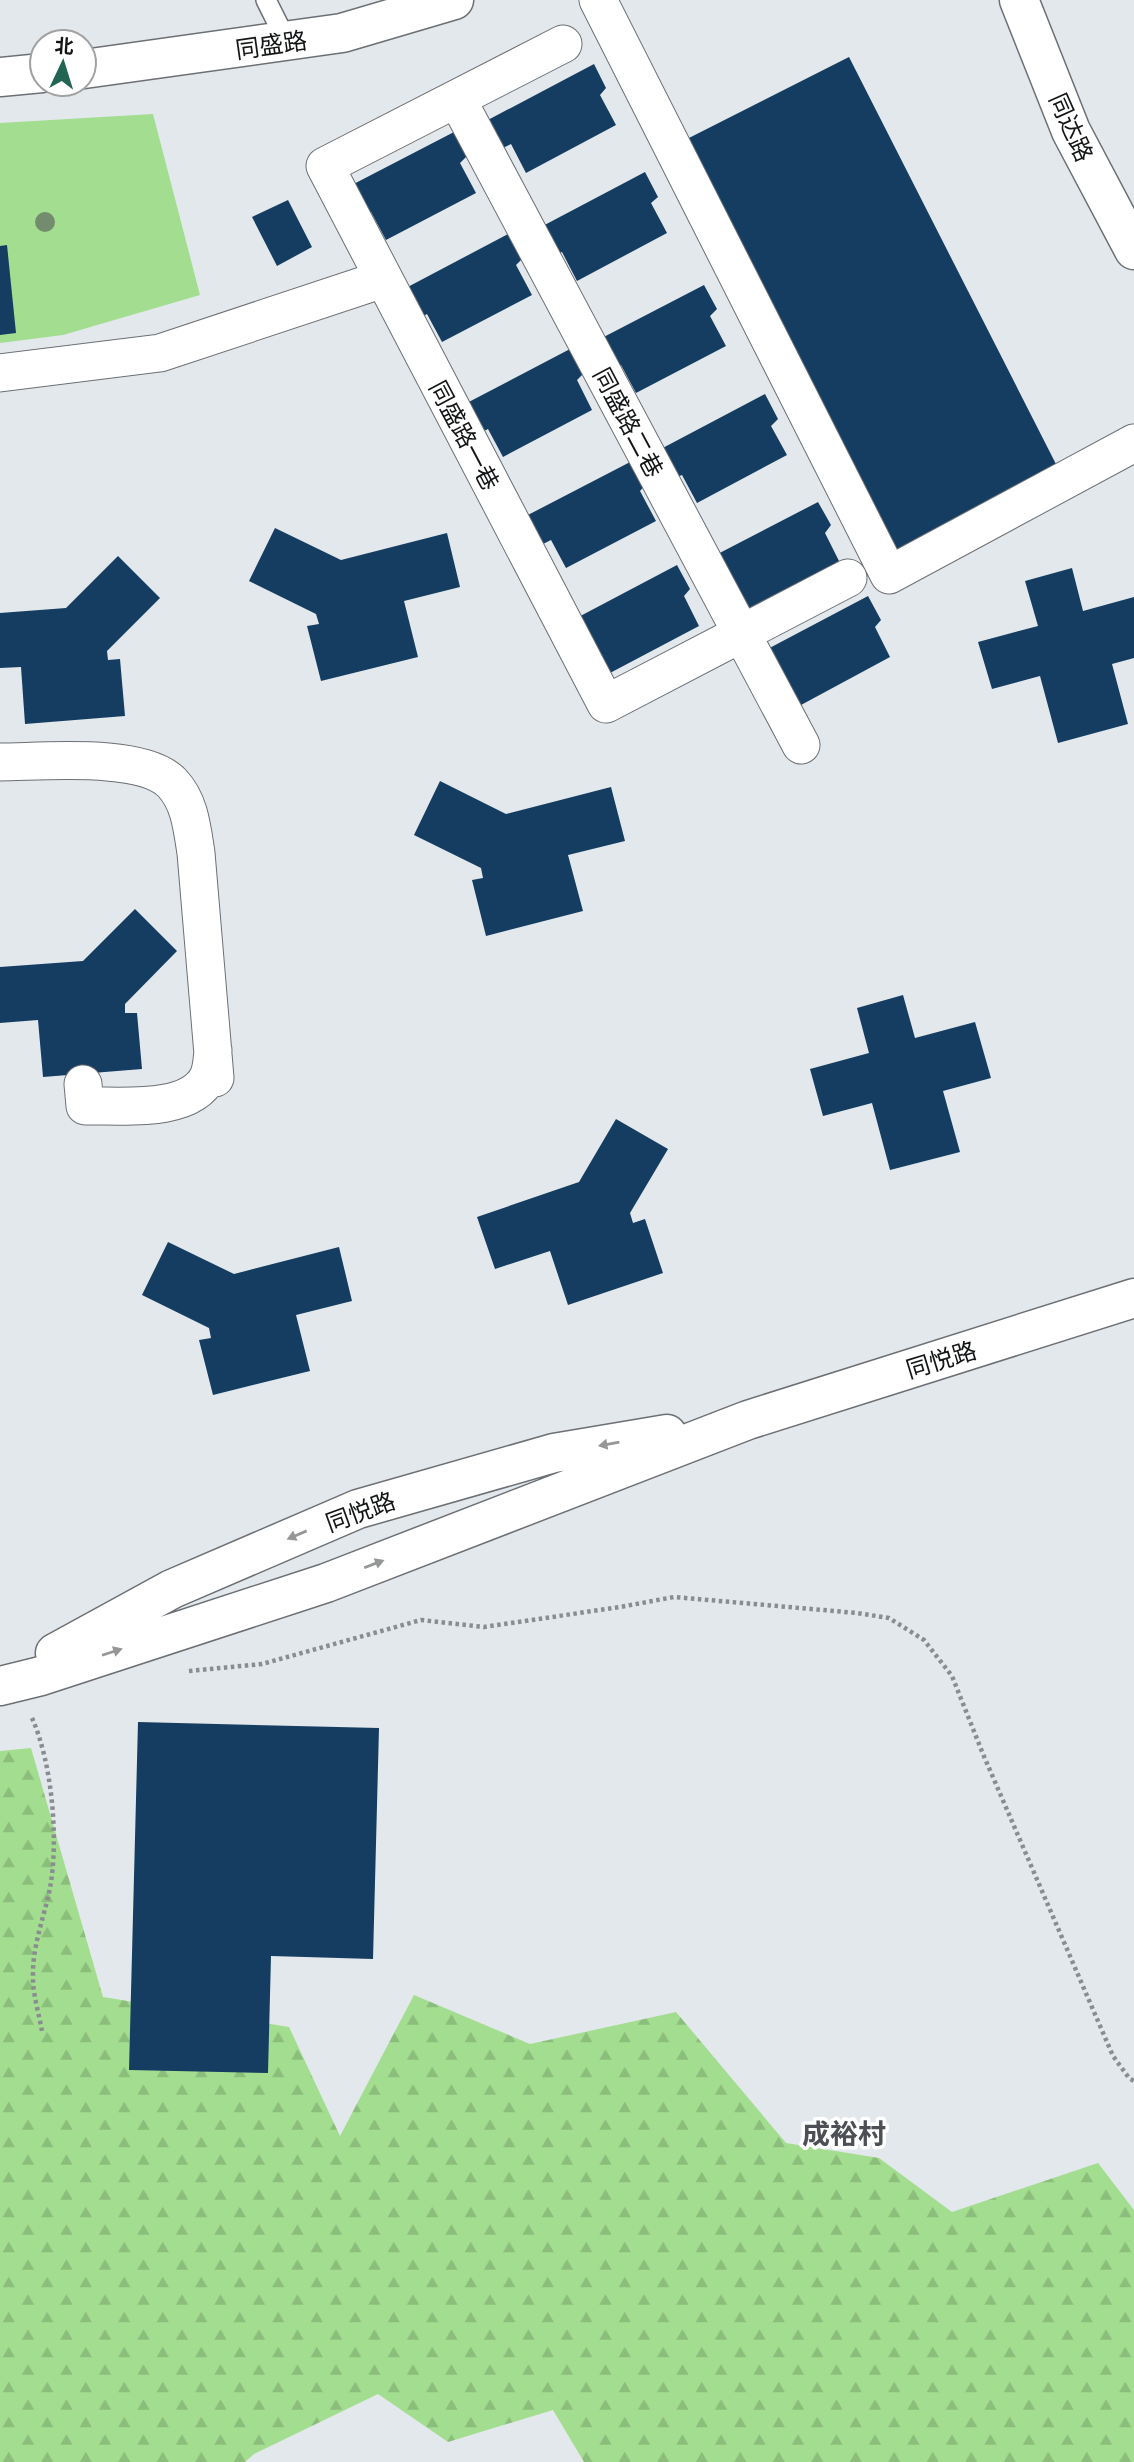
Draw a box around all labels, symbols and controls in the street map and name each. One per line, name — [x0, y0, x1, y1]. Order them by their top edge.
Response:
street label: 同盛路 — [233, 23, 309, 65]
north arrow — [28, 28, 98, 98]
text: 北 — [54, 32, 75, 60]
street label: 同达路 — [1042, 87, 1102, 167]
street label: 同盛路二巷 — [586, 361, 672, 483]
street label: 同盛路一巷 — [422, 374, 508, 496]
street label: 同悦路 — [902, 1333, 980, 1385]
one-way arrow — [597, 1439, 619, 1450]
street label: 同悦路 — [321, 1483, 399, 1539]
one-way arrow — [287, 1529, 307, 1541]
one-way arrow — [364, 1558, 385, 1569]
one-way arrow — [102, 1647, 123, 1657]
district label: 成裕村 — [802, 2114, 886, 2152]

